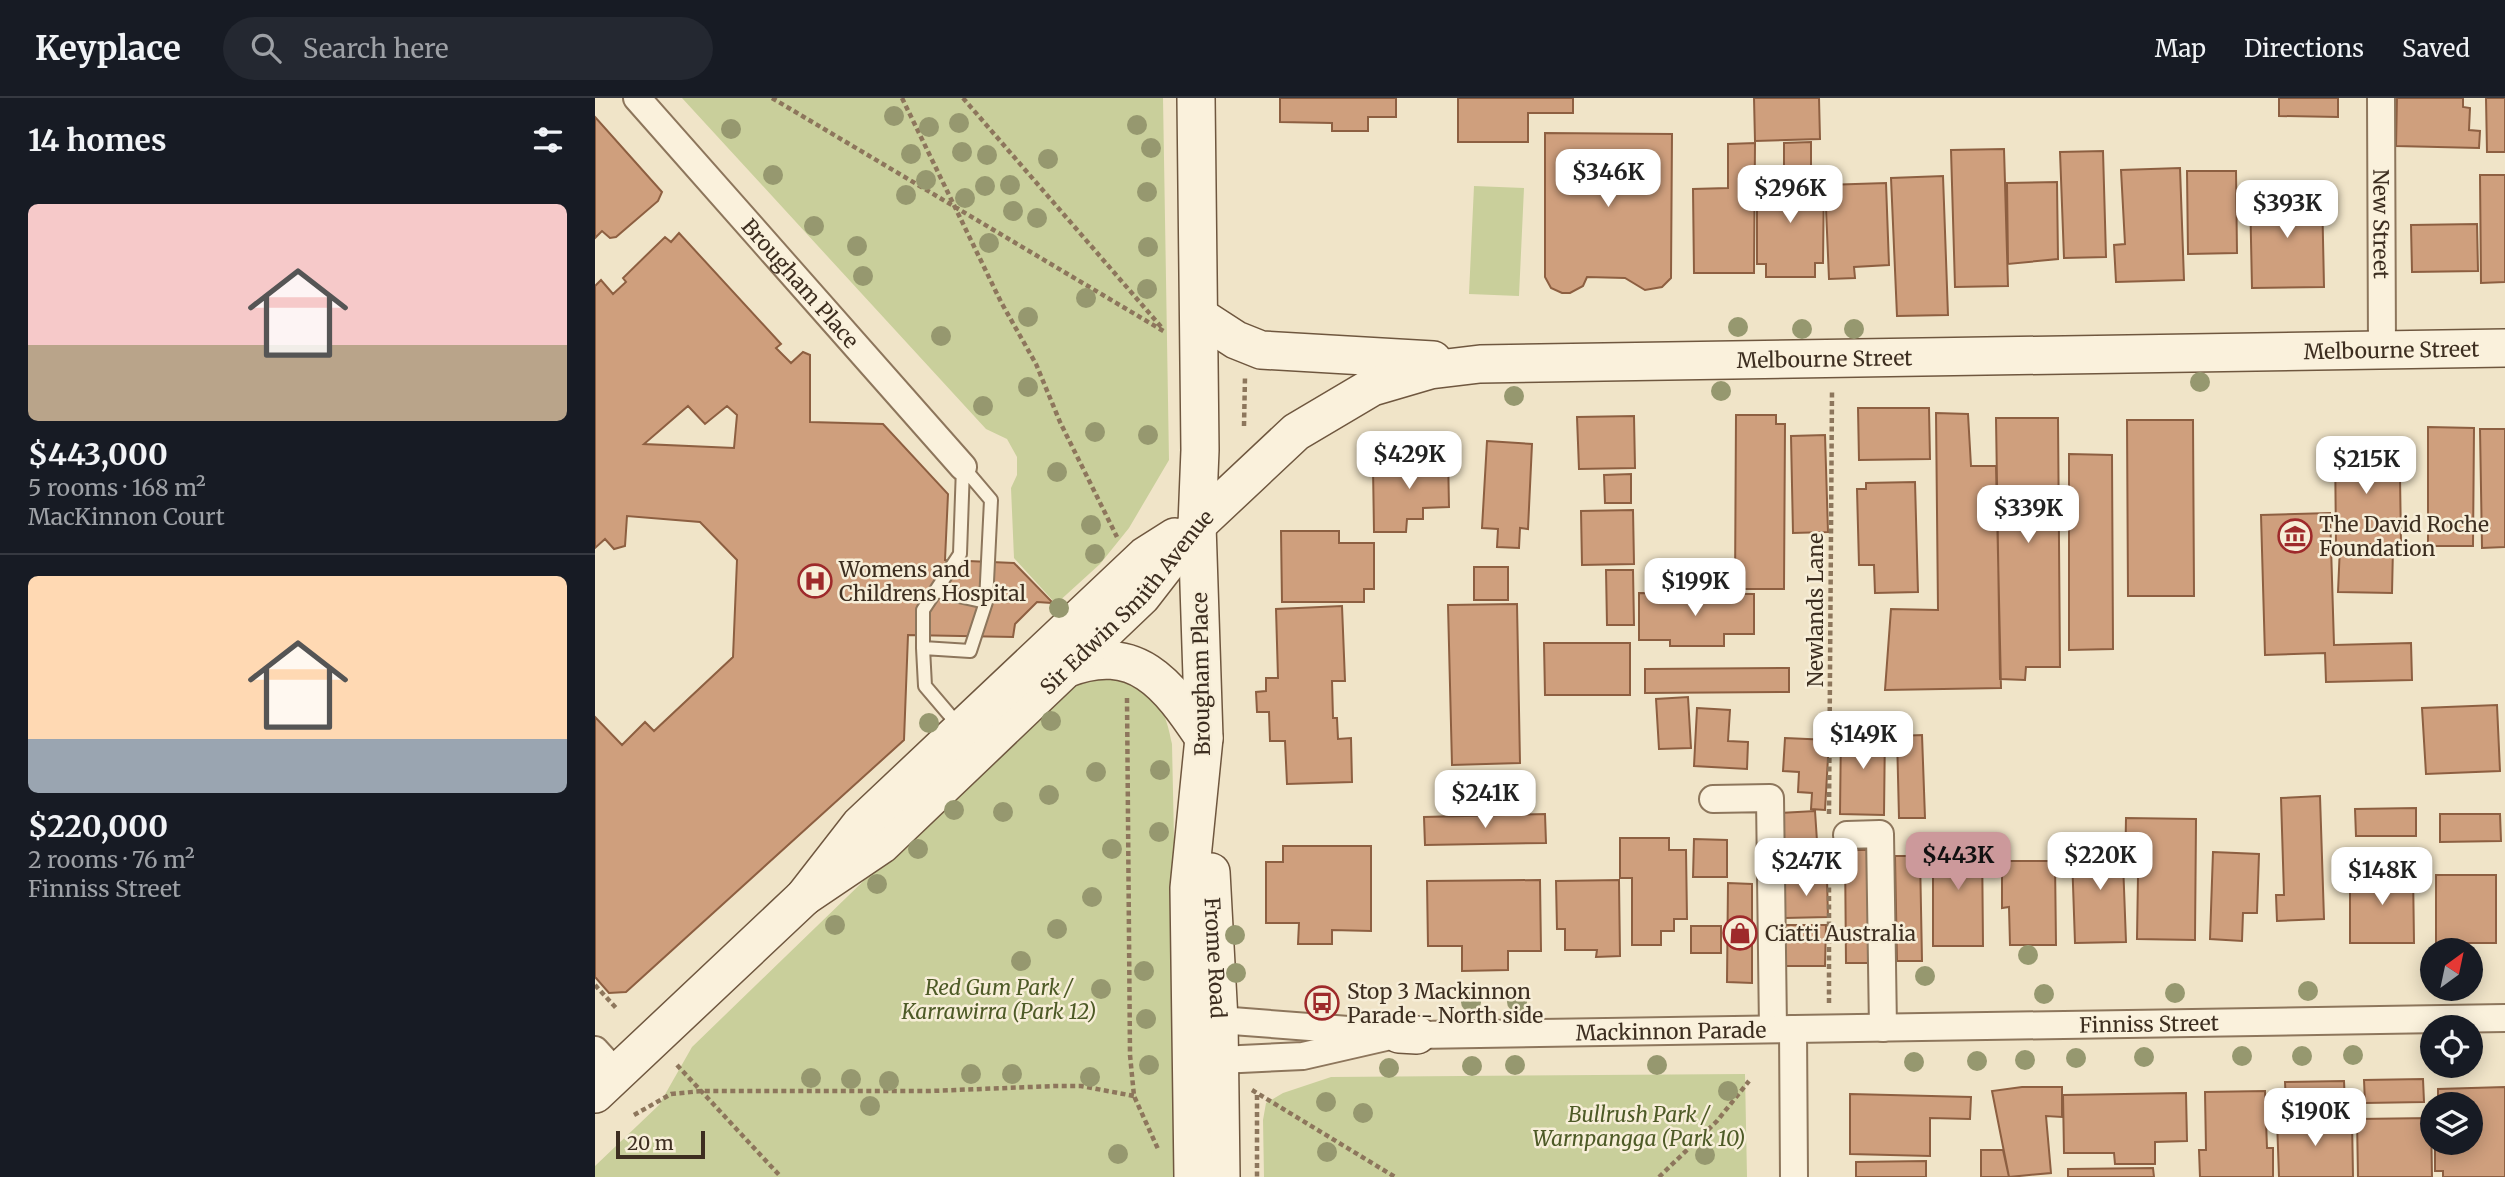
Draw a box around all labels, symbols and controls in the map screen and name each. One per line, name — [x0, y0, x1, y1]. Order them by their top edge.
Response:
search box — [223, 17, 713, 80]
text: Keyplace — [35, 28, 181, 69]
icon: search — [247, 29, 285, 67]
text: Search here — [303, 32, 449, 65]
text: Map — [2155, 33, 2206, 64]
text: Directions — [2244, 33, 2364, 64]
text: Saved — [2402, 33, 2470, 64]
text: 14 homes — [28, 121, 166, 159]
icon: filters — [529, 121, 567, 159]
pin: $346K — [1559, 150, 1657, 209]
text: $346K — [1572, 157, 1644, 186]
pin: $296K — [1741, 166, 1839, 225]
street label: New Street — [2368, 169, 2395, 279]
text: $296K — [1754, 173, 1826, 202]
pin: $393K — [2238, 180, 2336, 240]
text: $393K — [2252, 188, 2322, 217]
street label: Brougham Place — [736, 213, 865, 354]
icon: home — [235, 250, 361, 376]
street label: Melbourne Street — [2303, 335, 2480, 365]
street label: Melbourne Street — [1736, 344, 1913, 373]
pin: $429K — [1360, 432, 1458, 491]
text: $443,000 — [28, 435, 168, 473]
pin: $215K — [2317, 436, 2415, 496]
text: $429K — [1373, 439, 1445, 468]
text: $215K — [2332, 444, 2400, 473]
text: 5 rooms · 168 m² — [28, 473, 206, 502]
pin: $339K — [1979, 486, 2077, 545]
text: $339K — [1993, 493, 2063, 522]
text: MacKinnon Court — [28, 502, 225, 531]
street label: Sir Edwin Smith Avenue — [1034, 503, 1219, 700]
place label: The David Roche Foundation — [2319, 511, 2489, 562]
museum icon: The David Roche Foundation — [2276, 517, 2314, 555]
street label: Newlands Lane — [1802, 533, 1829, 687]
place label: Womens and Childrens Hospital — [838, 556, 1027, 607]
pin: $199K — [1646, 559, 1744, 618]
hospital icon: Womens and Childrens Hospital — [796, 562, 834, 600]
text: $199K — [1661, 566, 1729, 595]
street label: Brougham Place — [1186, 592, 1216, 756]
icon: home — [235, 622, 361, 748]
pin: $149K — [1814, 712, 1912, 771]
text: $149K — [1829, 719, 1897, 748]
pin: $241K — [1436, 770, 1534, 830]
text: $241K — [1451, 778, 1519, 807]
text: $220,000 — [28, 807, 168, 845]
pin: $443K — [1909, 832, 2007, 892]
pin: $220K — [2051, 832, 2149, 892]
pin: $247K — [1757, 838, 1855, 898]
text: $443K — [1922, 840, 1994, 869]
text: $220K — [2064, 840, 2136, 869]
text: 2 rooms · 76 m² — [28, 845, 195, 874]
text: $247K — [1771, 846, 1841, 875]
pin: $148K — [2333, 848, 2431, 907]
text: $148K — [2347, 855, 2417, 884]
text: Finniss Street — [28, 874, 181, 903]
street label: Frome Road — [1199, 897, 1232, 1019]
shop icon: Ciatti Australia — [1721, 914, 1759, 952]
place label: Ciatti Australia — [1765, 920, 1916, 947]
north arrow — [2420, 938, 2483, 1001]
map controls — [2420, 938, 2483, 1155]
park label: Red Gum Park / Karrawirra (Park 12) — [900, 974, 1097, 1025]
place label: Stop 3 Mackinnon Parade - North side — [1347, 978, 1543, 1029]
bus stop icon: Stop 3 Mackinnon Parade - North side — [1303, 984, 1341, 1022]
street label: Finniss Street — [2079, 1009, 2219, 1038]
button: locate — [2420, 1015, 2483, 1078]
street label: Mackinnon Parade — [1575, 1016, 1767, 1046]
pin: $190K — [2266, 1088, 2364, 1148]
button: layers — [2420, 1092, 2483, 1155]
text: $190K — [2280, 1096, 2350, 1125]
park label: Bullrush Park / Warnpangga (Park 10) — [1533, 1101, 1746, 1152]
scale bar — [616, 1128, 705, 1160]
text: 20 m — [627, 1131, 674, 1155]

